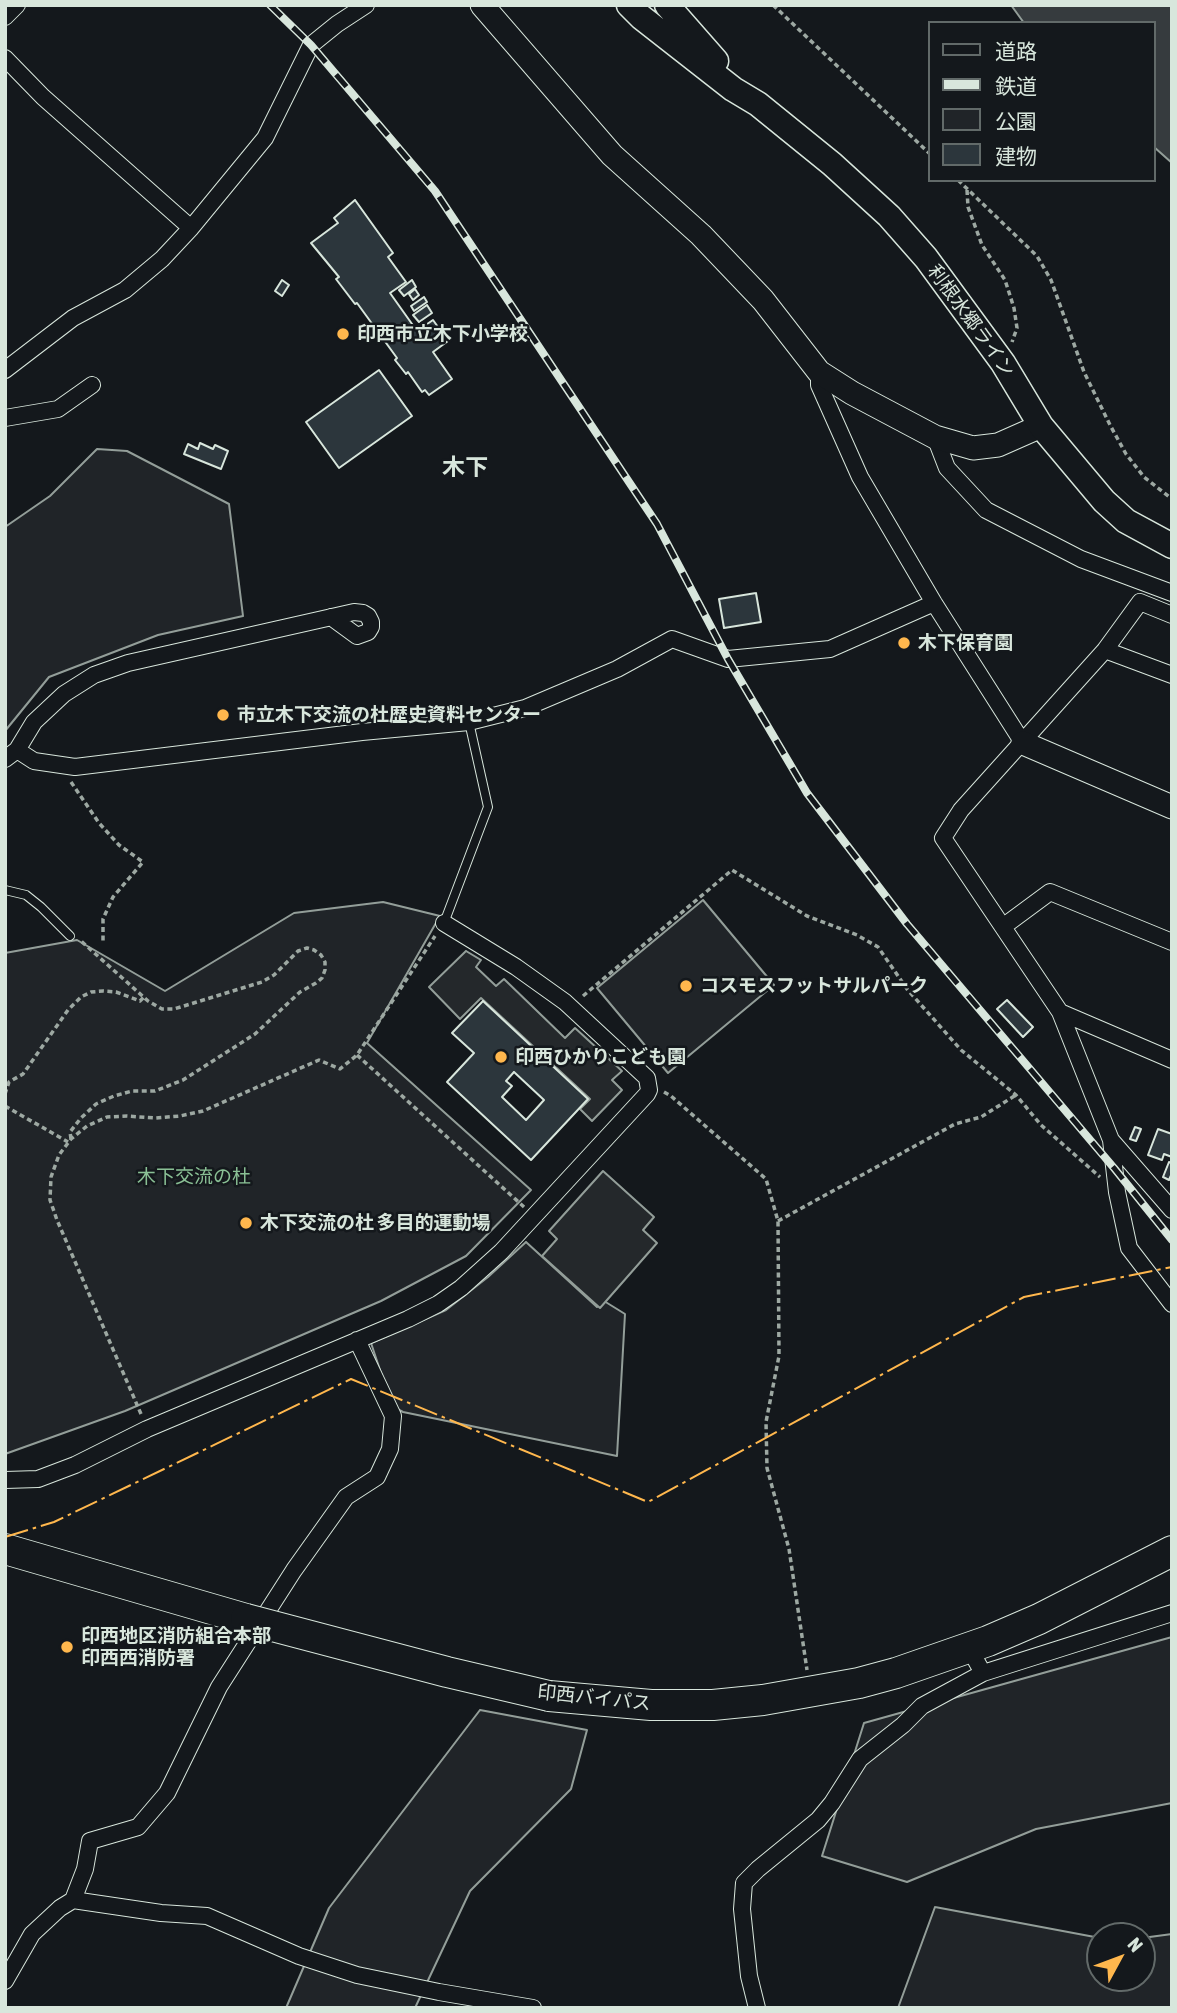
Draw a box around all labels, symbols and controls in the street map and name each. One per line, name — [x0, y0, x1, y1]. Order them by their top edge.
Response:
legend — [928, 21, 1156, 182]
text: 道路 — [995, 39, 1037, 63]
text: 鉄道 — [995, 74, 1037, 98]
text: 公園 — [995, 109, 1037, 133]
text: 建物 — [995, 144, 1037, 168]
street label: 利根水郷ライン — [923, 260, 1019, 382]
place label: 印西市立木下小学校 — [357, 323, 528, 345]
marker: 印西市立木下小学校 — [335, 326, 351, 342]
district label: 木下 — [442, 454, 488, 482]
place label: 木下保育園 — [918, 632, 1013, 654]
marker: 木下保育園 — [896, 635, 912, 651]
place label: 市立木下交流の杜歴史資料センター — [237, 704, 541, 726]
marker: 市立木下交流の杜歴史資料センター — [215, 707, 231, 723]
place label: コスモスフットサルパーク — [700, 975, 928, 997]
marker: コスモスフットサルパーク — [678, 978, 694, 994]
place label: 印西ひかりこども園 — [515, 1046, 686, 1068]
marker: 印西ひかりこども園 — [493, 1049, 509, 1065]
park label: 木下交流の杜 — [137, 1166, 251, 1188]
place label: 木下交流の杜 多目的運動場 — [260, 1212, 491, 1234]
marker: 木下交流の杜 多目的運動場 — [238, 1215, 254, 1231]
place label: 印西地区消防組合本部 印西西消防署 — [81, 1625, 271, 1669]
marker: 印西地区消防組合本部 印西西消防署 — [59, 1639, 75, 1655]
street label: 印西バイパス — [536, 1681, 652, 1715]
north arrow — [1086, 1922, 1156, 1992]
text: N — [1123, 1933, 1147, 1956]

